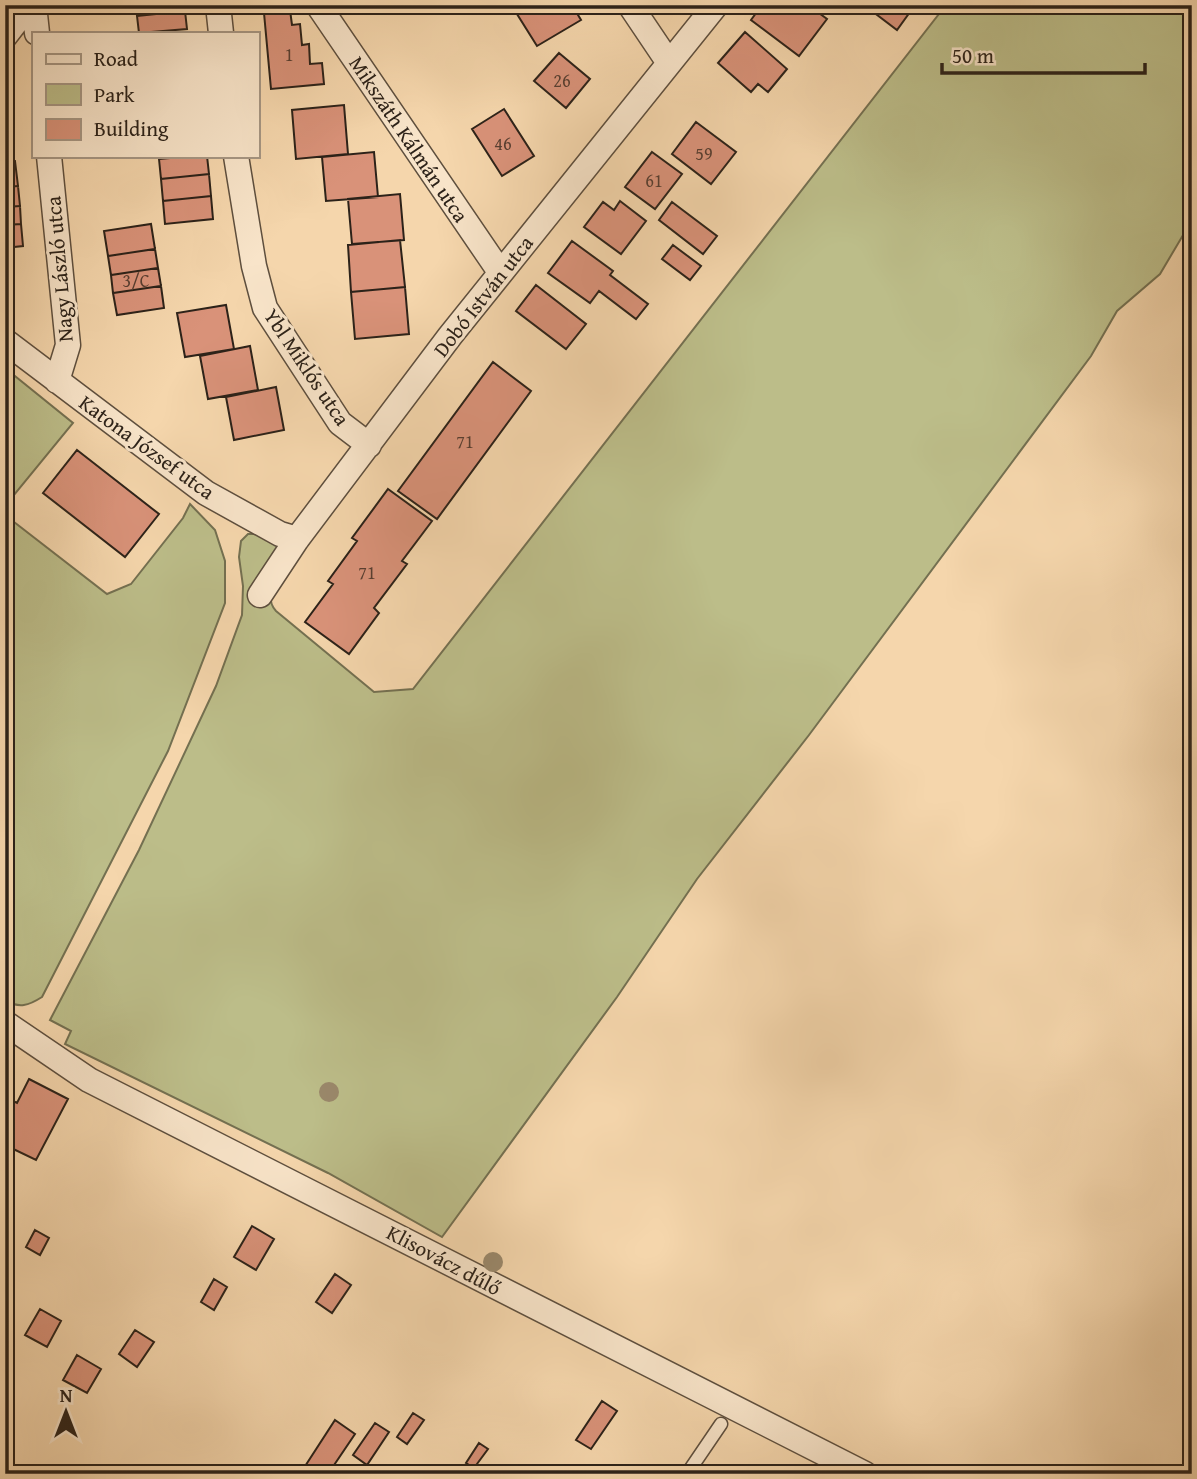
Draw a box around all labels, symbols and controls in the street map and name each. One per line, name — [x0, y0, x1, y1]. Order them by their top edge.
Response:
legend — [32, 32, 259, 158]
scale bar — [942, 32, 1144, 76]
text: 50 m — [952, 40, 994, 71]
house number: 1 — [285, 41, 293, 68]
text: Road — [94, 43, 139, 74]
street label: Mikszáth Kálmán utca — [342, 50, 476, 228]
house number: 26 — [553, 67, 571, 94]
text: Park — [94, 79, 135, 110]
text: Building — [94, 113, 169, 144]
house number: 46 — [494, 130, 512, 157]
house number: 59 — [695, 140, 713, 167]
house number: 61 — [645, 167, 663, 194]
street label: Nagy László utca — [37, 195, 81, 343]
street label: Dobó István utca — [426, 229, 540, 363]
house number: 3/C — [123, 267, 150, 294]
street label: Ybl Miklós utca — [256, 302, 358, 432]
street label: Katona József utca — [73, 387, 221, 507]
house number: 71 — [456, 428, 474, 455]
house number: 71 — [358, 559, 376, 586]
street label: Klisovácz dűlő — [381, 1217, 507, 1303]
north arrow — [32, 1378, 102, 1448]
text: N — [60, 1381, 73, 1409]

